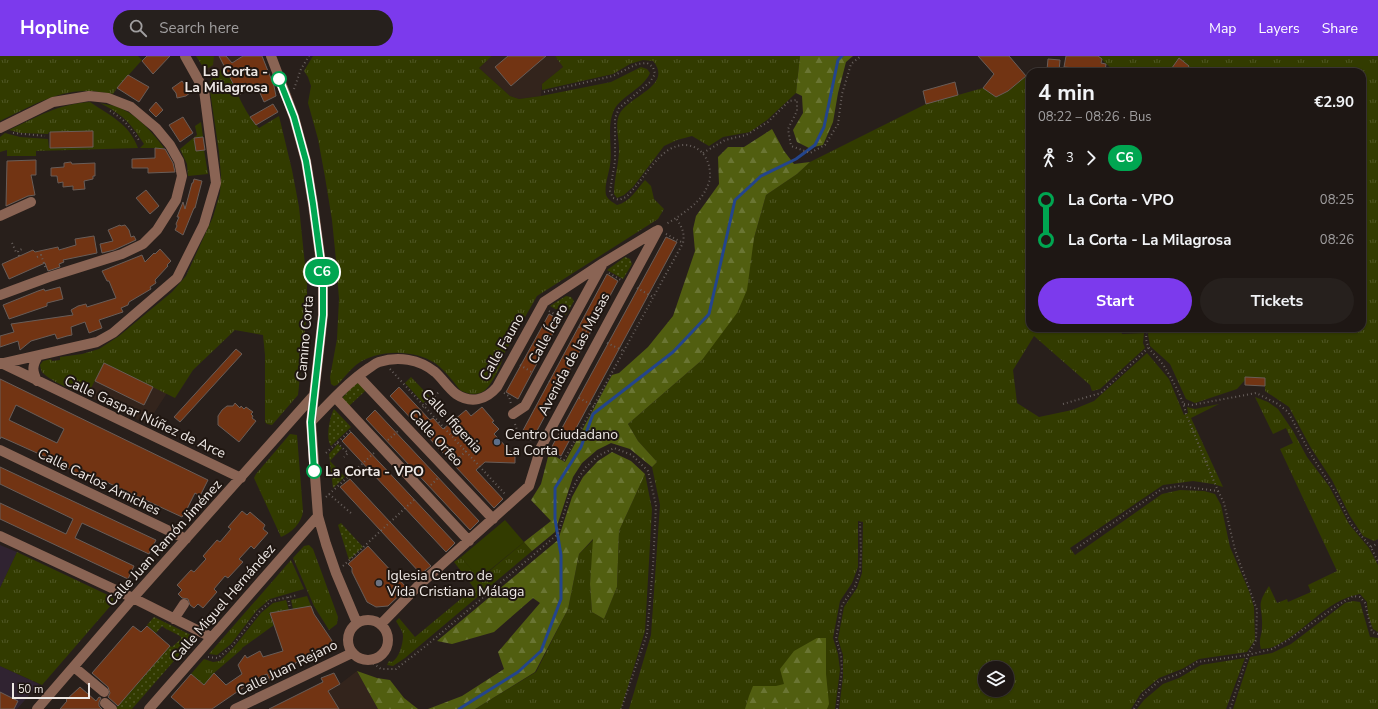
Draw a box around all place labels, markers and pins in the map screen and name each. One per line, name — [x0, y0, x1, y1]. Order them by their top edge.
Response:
place label: La Corta - La Milagrosa — [184, 62, 268, 97]
marker: La Corta - La Milagrosa — [271, 71, 287, 87]
place label: Centro Ciudadano La Corta — [505, 425, 618, 460]
marker: Centro Ciudadano La Corta — [492, 437, 502, 447]
place label: La Corta - VPO — [325, 462, 424, 481]
marker: La Corta - VPO — [306, 463, 322, 479]
place label: Iglesia Centro de Vida Cristiana Málaga — [386, 566, 525, 601]
marker: Iglesia Centro de Vida Cristiana Málaga — [374, 578, 384, 588]

